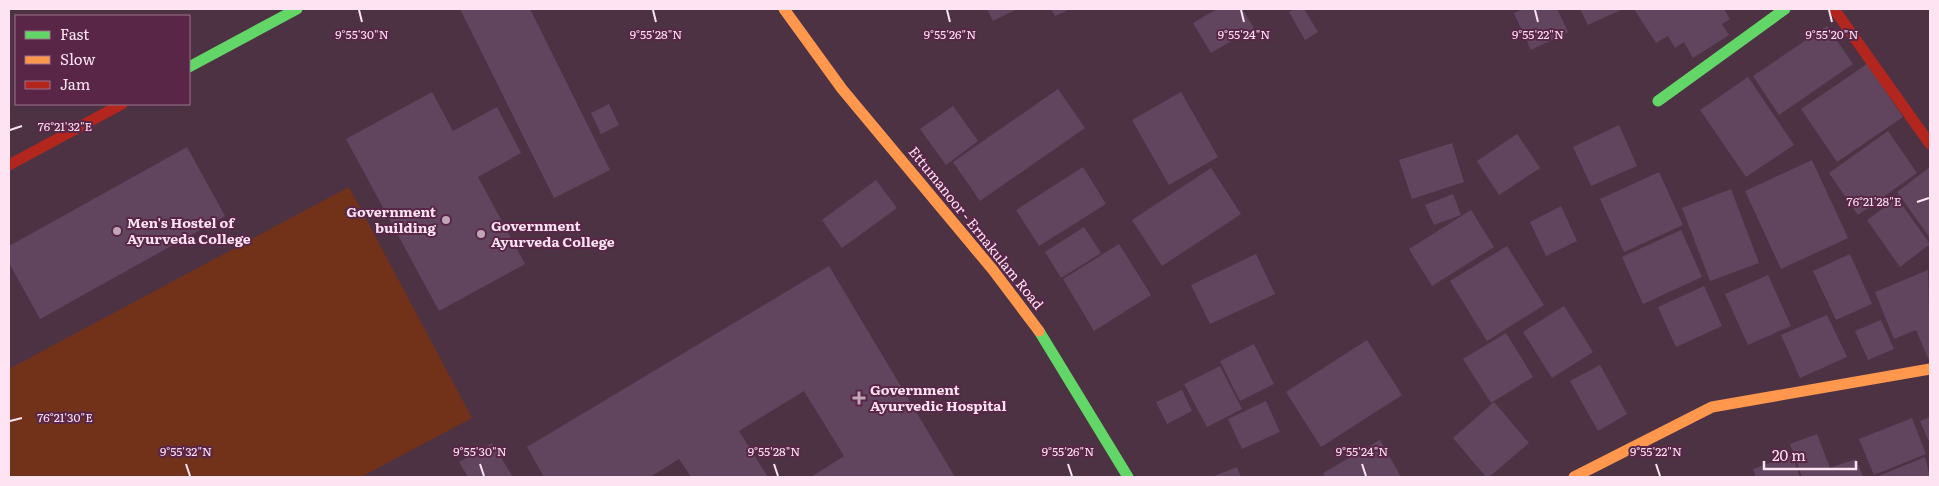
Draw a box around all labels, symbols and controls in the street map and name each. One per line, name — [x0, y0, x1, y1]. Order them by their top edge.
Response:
legend — [15, 15, 190, 105]
text: Fast — [60, 22, 89, 45]
text: 9°55'30"N — [335, 25, 389, 43]
text: 9°55'28"N — [630, 25, 682, 43]
text: 9°55'26"N — [924, 25, 976, 43]
text: 9°55'24"N — [1218, 25, 1270, 43]
text: 9°55'22"N — [1512, 25, 1564, 43]
text: 9°55'20"N — [1806, 25, 1858, 43]
text: Slow — [60, 47, 95, 70]
text: Jam — [60, 72, 91, 95]
text: 76°21'32"E — [38, 117, 93, 135]
street label: Ettumanoor - Ernakulam Road — [905, 142, 1049, 313]
text: 76°21'28"E — [1847, 192, 1902, 210]
place label: Government building — [346, 201, 437, 237]
place label: Men's Hostel of Ayurveda College — [127, 212, 251, 248]
marker: Government building — [440, 214, 452, 226]
place label: Government Ayurveda College — [491, 215, 615, 251]
marker: Men's Hostel of Ayurveda College — [111, 225, 123, 237]
marker: Government Ayurveda College — [475, 228, 487, 240]
place label: Government Ayurvedic Hospital — [870, 379, 1006, 415]
marker: Government Ayurvedic Hospital — [852, 391, 866, 405]
text: 76°21'30"E — [37, 408, 93, 426]
scale bar — [1764, 438, 1856, 470]
text: 9°55'32"N — [160, 442, 212, 460]
text: 9°55'30"N — [453, 442, 507, 460]
text: 9°55'28"N — [748, 442, 800, 460]
text: 9°55'26"N — [1042, 442, 1094, 460]
text: 9°55'24"N — [1336, 442, 1388, 460]
text: 9°55'22"N — [1630, 442, 1682, 460]
text: 20 m — [1772, 443, 1806, 466]

